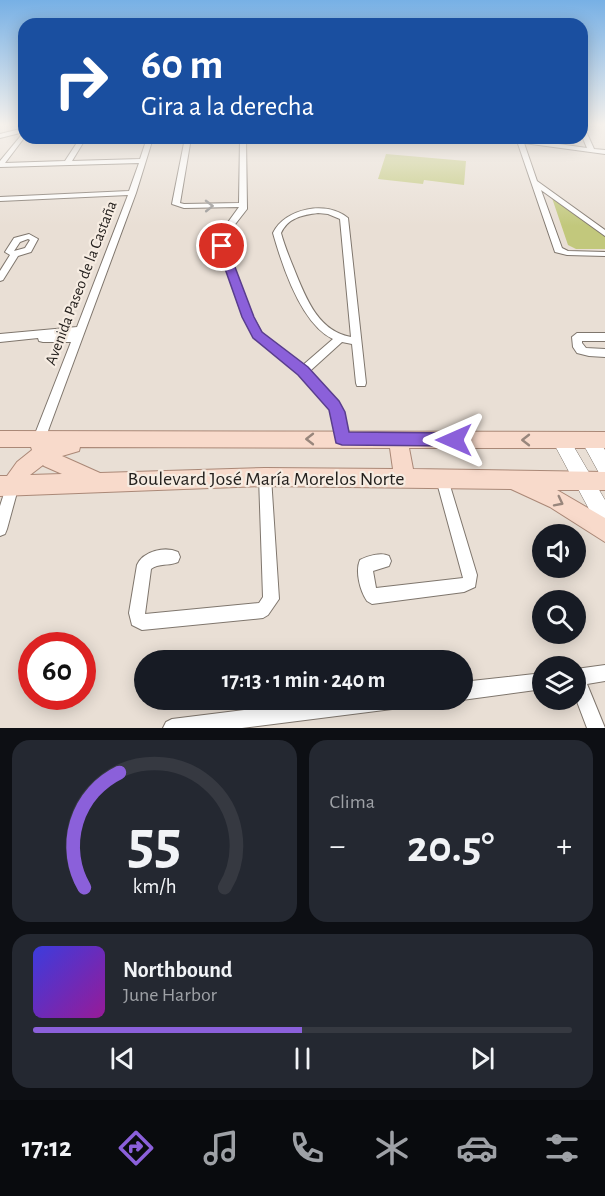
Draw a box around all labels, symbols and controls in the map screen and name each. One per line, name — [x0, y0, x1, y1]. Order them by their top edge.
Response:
icon: right — [42, 42, 120, 120]
text: 60 m — [141, 44, 223, 86]
text: Gira a la derecha — [141, 93, 314, 120]
street label: Avenida Paseo de la Castaña — [42, 199, 120, 367]
one-way arrow — [204, 199, 213, 212]
pin — [196, 220, 247, 271]
icon: arrive — [205, 229, 238, 262]
position arrow — [422, 408, 486, 472]
one-way arrow — [305, 433, 314, 445]
one-way arrow — [521, 434, 530, 446]
street label: Boulevard José María Morelos Norte — [128, 469, 404, 489]
one-way arrow — [553, 495, 563, 506]
map controls — [532, 524, 586, 710]
button: sound — [532, 524, 586, 578]
button: search — [532, 590, 586, 644]
speed limit sign: 60 — [18, 632, 96, 710]
button: layers — [532, 656, 586, 710]
text: 17:13 · 1 min · 240 m — [222, 669, 385, 691]
text: Clima — [330, 792, 375, 812]
text: 55 — [127, 812, 181, 874]
text: 20.5° — [407, 825, 495, 870]
text: − — [330, 830, 345, 863]
text: + — [556, 830, 572, 863]
text: km/h — [132, 876, 176, 897]
text: Northbound — [123, 959, 232, 981]
text: June Harbor — [123, 985, 217, 1005]
icon: previous — [106, 1042, 139, 1075]
icon: pause — [286, 1042, 319, 1075]
icon: next — [466, 1042, 499, 1075]
icon: directions — [115, 1127, 157, 1169]
icon: music — [200, 1127, 242, 1169]
icon: phone — [286, 1127, 328, 1169]
icon: climate — [371, 1127, 413, 1169]
icon: car — [456, 1127, 498, 1169]
icon: filters — [541, 1127, 583, 1169]
text: 17:12 — [22, 1134, 72, 1161]

